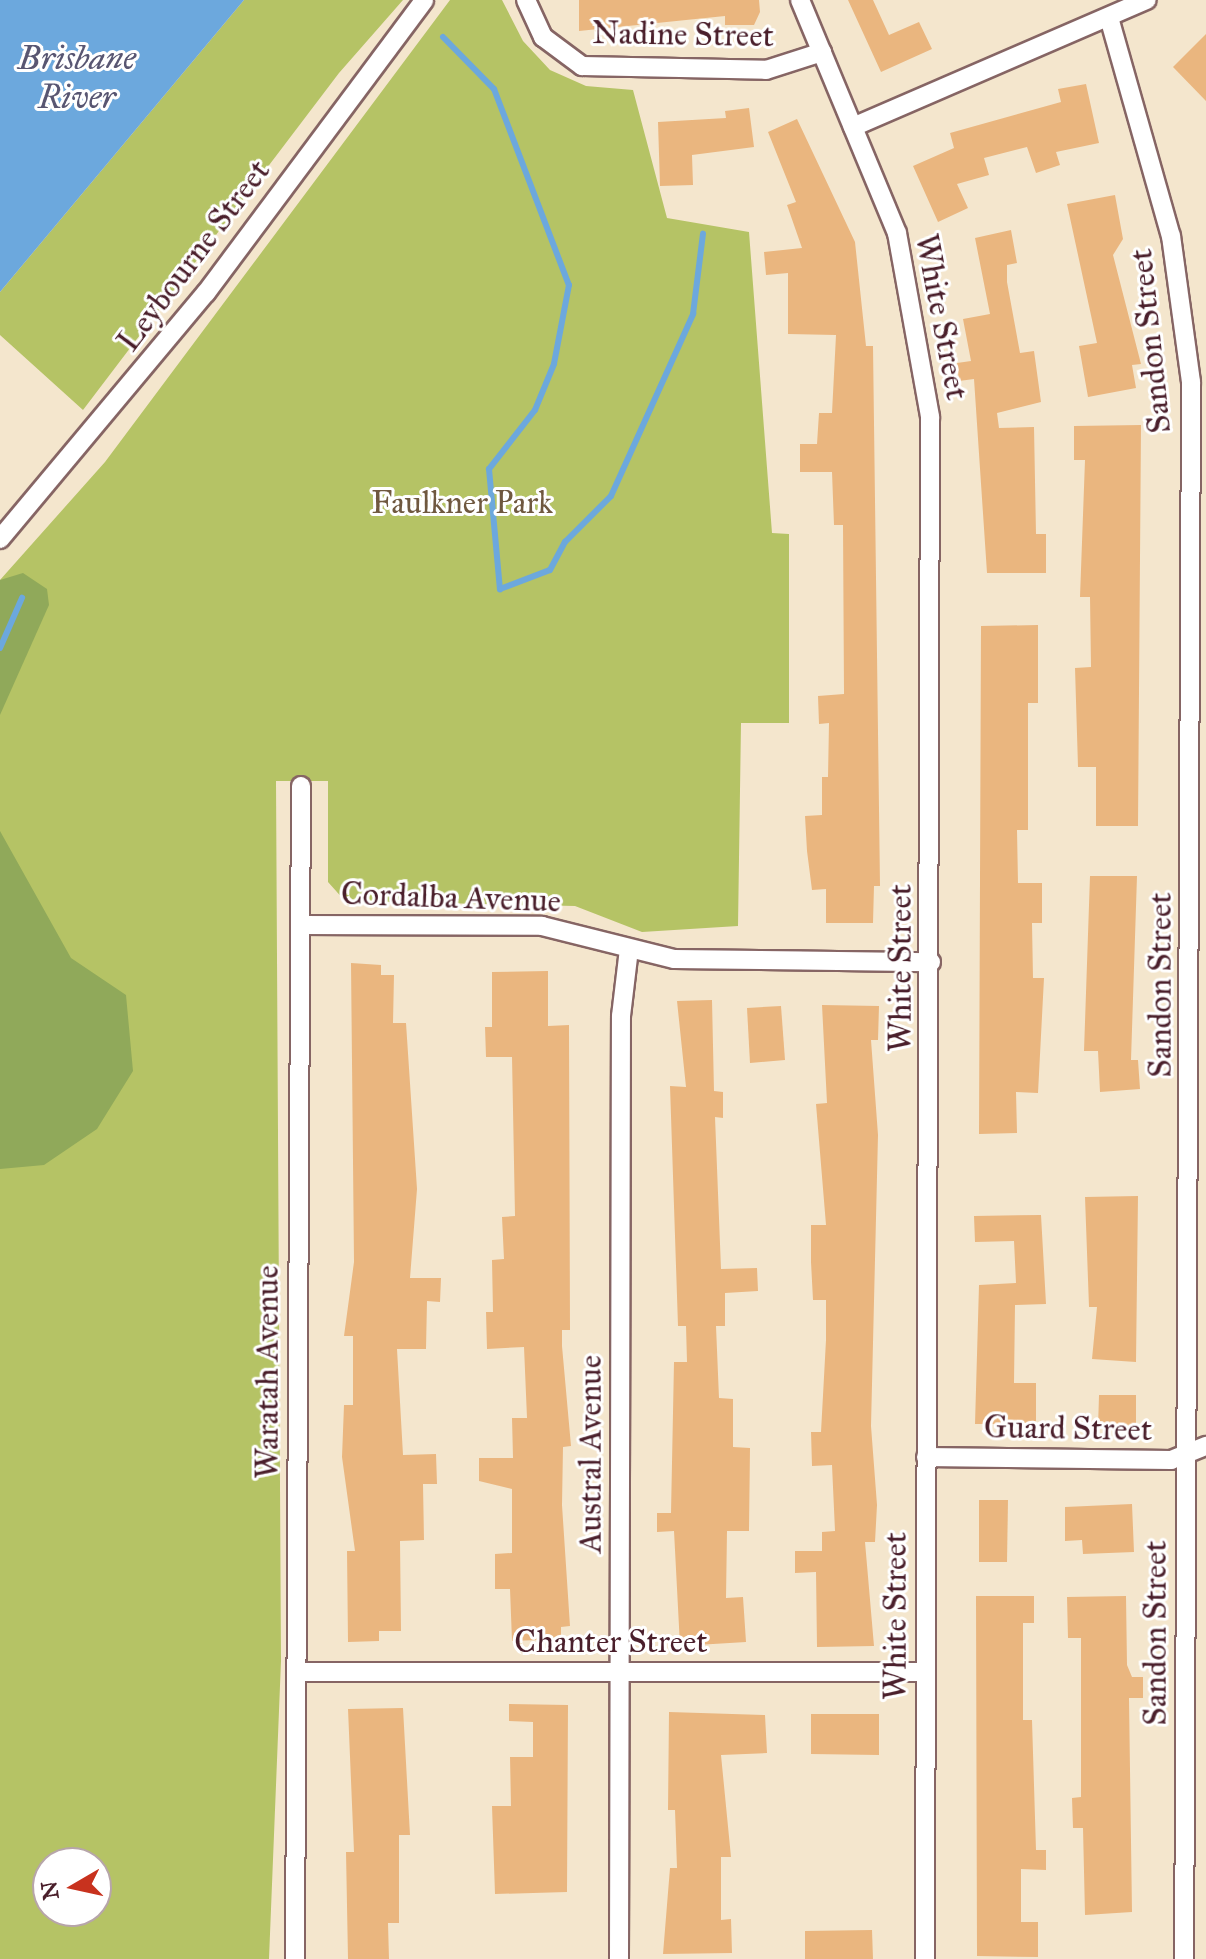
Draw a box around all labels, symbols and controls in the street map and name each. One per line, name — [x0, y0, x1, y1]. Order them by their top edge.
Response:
street label: Nadine Street — [592, 14, 774, 56]
water label: Brisbane River — [18, 37, 136, 116]
street label: Leybourne Street — [110, 153, 278, 359]
street label: White Street — [906, 231, 976, 403]
street label: Sandon Street — [1122, 247, 1180, 435]
park label: Faulkner Park — [371, 484, 553, 522]
street label: Cordalba Avenue — [340, 875, 562, 921]
street label: White Street — [882, 884, 920, 1052]
street label: Sandon Street — [1142, 892, 1180, 1078]
street label: Waratah Avenue — [249, 1265, 287, 1479]
street label: Austral Avenue — [572, 1355, 610, 1553]
street label: Guard Street — [984, 1408, 1152, 1450]
street label: White Street — [877, 1532, 915, 1700]
street label: Sandon Street — [1137, 1540, 1175, 1726]
street label: Chanter Street — [514, 1623, 708, 1661]
north arrow — [32, 1847, 112, 1927]
text: N — [35, 1879, 65, 1902]

